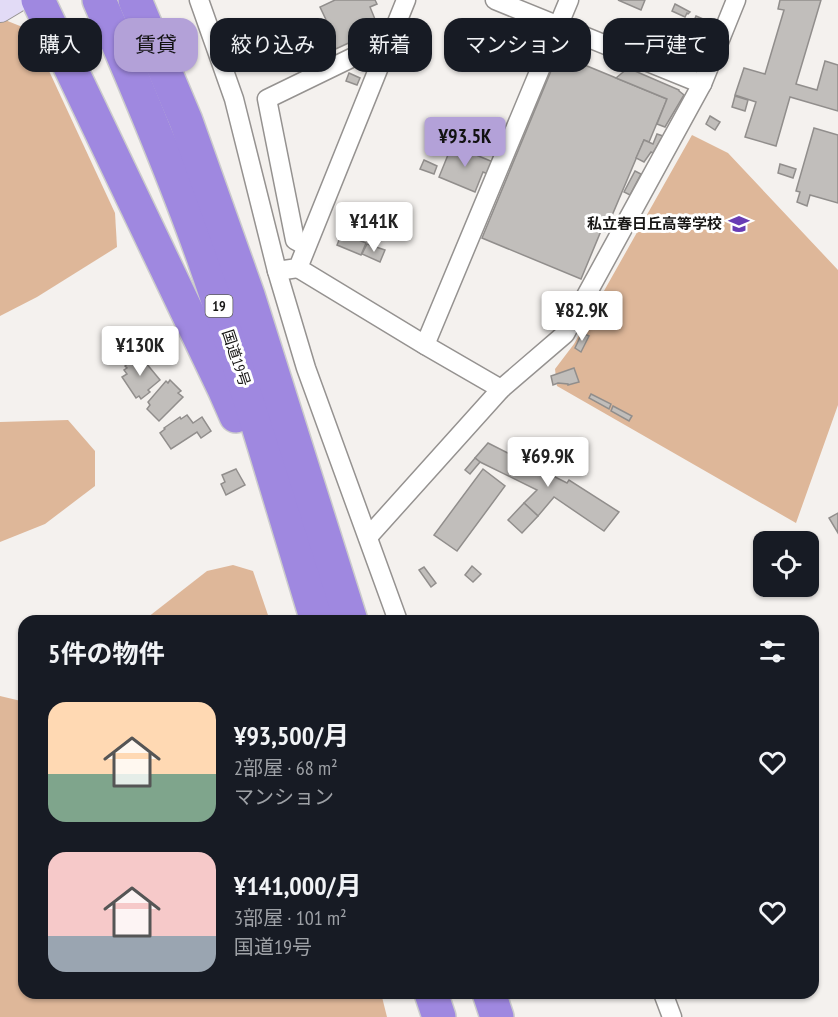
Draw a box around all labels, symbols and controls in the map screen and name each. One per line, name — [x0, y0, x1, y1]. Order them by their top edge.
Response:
chip: 購入 — [18, 18, 102, 72]
chip: 賃貸 — [114, 18, 198, 72]
chip: 絞り込み — [210, 18, 336, 72]
chip: 新着 — [348, 18, 432, 72]
chip: マンション — [444, 18, 591, 72]
chip: 一戸建て — [603, 18, 729, 72]
pin: ¥93.5K — [416, 117, 514, 168]
text: ¥93.5K — [439, 123, 491, 149]
pin: ¥141K — [332, 202, 416, 253]
text: ¥141K — [350, 208, 398, 234]
school or university icon: 私立春日丘高等学校 — [727, 212, 751, 236]
place label: 私立春日丘高等学校 — [587, 214, 722, 233]
pin: ¥82.9K — [533, 291, 631, 342]
road number: 19 — [206, 295, 232, 317]
text: ¥82.9K — [556, 297, 608, 323]
pin: ¥130K — [98, 326, 182, 377]
street label: 国道19号 — [218, 327, 255, 389]
text: ¥130K — [116, 332, 164, 358]
pin: ¥69.9K — [499, 437, 597, 488]
text: ¥69.9K — [522, 443, 574, 469]
map controls — [753, 531, 819, 597]
button: locate — [753, 531, 819, 597]
icon: filters — [756, 635, 789, 668]
text: 5件の物件 — [48, 637, 164, 670]
text: ¥93,500/月 — [234, 719, 349, 752]
icon: home — [96, 726, 168, 798]
icon: heart — [756, 746, 789, 779]
text: 2部屋 · 68 m² — [234, 755, 338, 781]
text: マンション — [234, 784, 334, 810]
text: ¥141,000/月 — [234, 869, 362, 902]
icon: home — [96, 876, 168, 948]
icon: heart — [756, 896, 789, 929]
text: 3部屋 · 101 m² — [234, 905, 347, 931]
text: 国道19号 — [234, 934, 312, 960]

